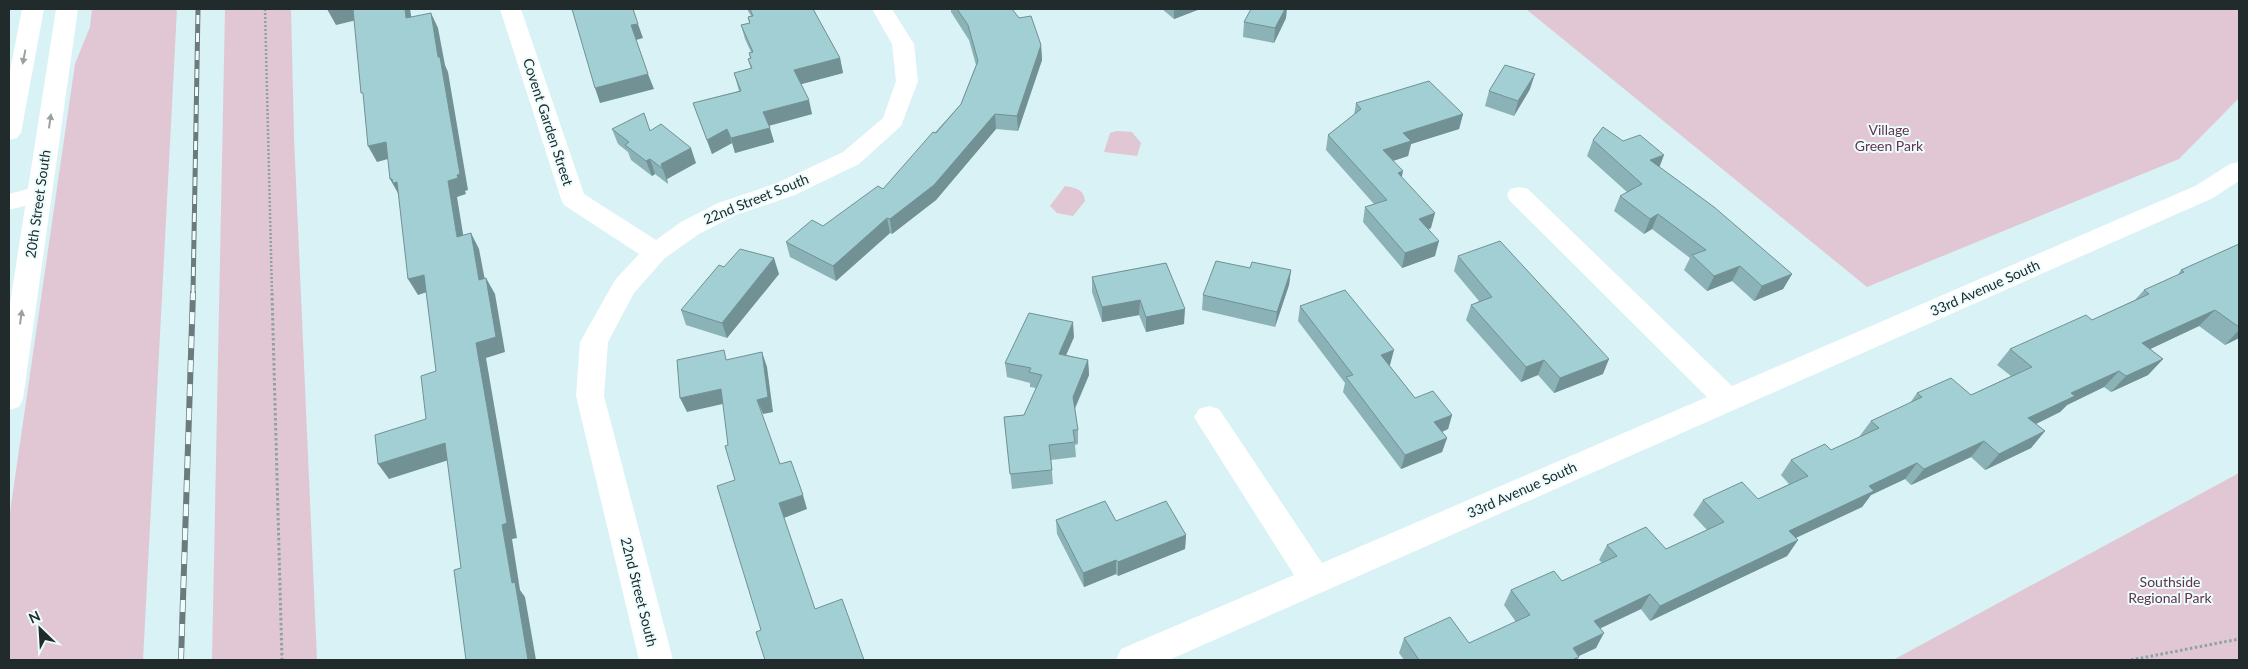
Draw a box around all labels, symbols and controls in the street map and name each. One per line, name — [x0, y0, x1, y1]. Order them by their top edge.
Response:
one-way arrow — [20, 49, 28, 64]
street label: Covent Garden Street — [520, 56, 577, 188]
one-way arrow — [47, 113, 55, 129]
park label: Village Green Park — [1855, 121, 1924, 154]
street label: 20th Street South — [21, 149, 54, 259]
street label: 22nd Street South — [701, 170, 811, 227]
street label: 33rd Avenue South — [1927, 256, 2042, 319]
one-way arrow — [17, 308, 25, 324]
street label: 33rd Avenue South — [1464, 458, 1579, 521]
street label: 22nd Street South — [618, 535, 661, 648]
park label: Southside Regional Park — [2128, 573, 2213, 606]
north arrow — [15, 604, 65, 654]
text: N — [26, 607, 43, 627]

